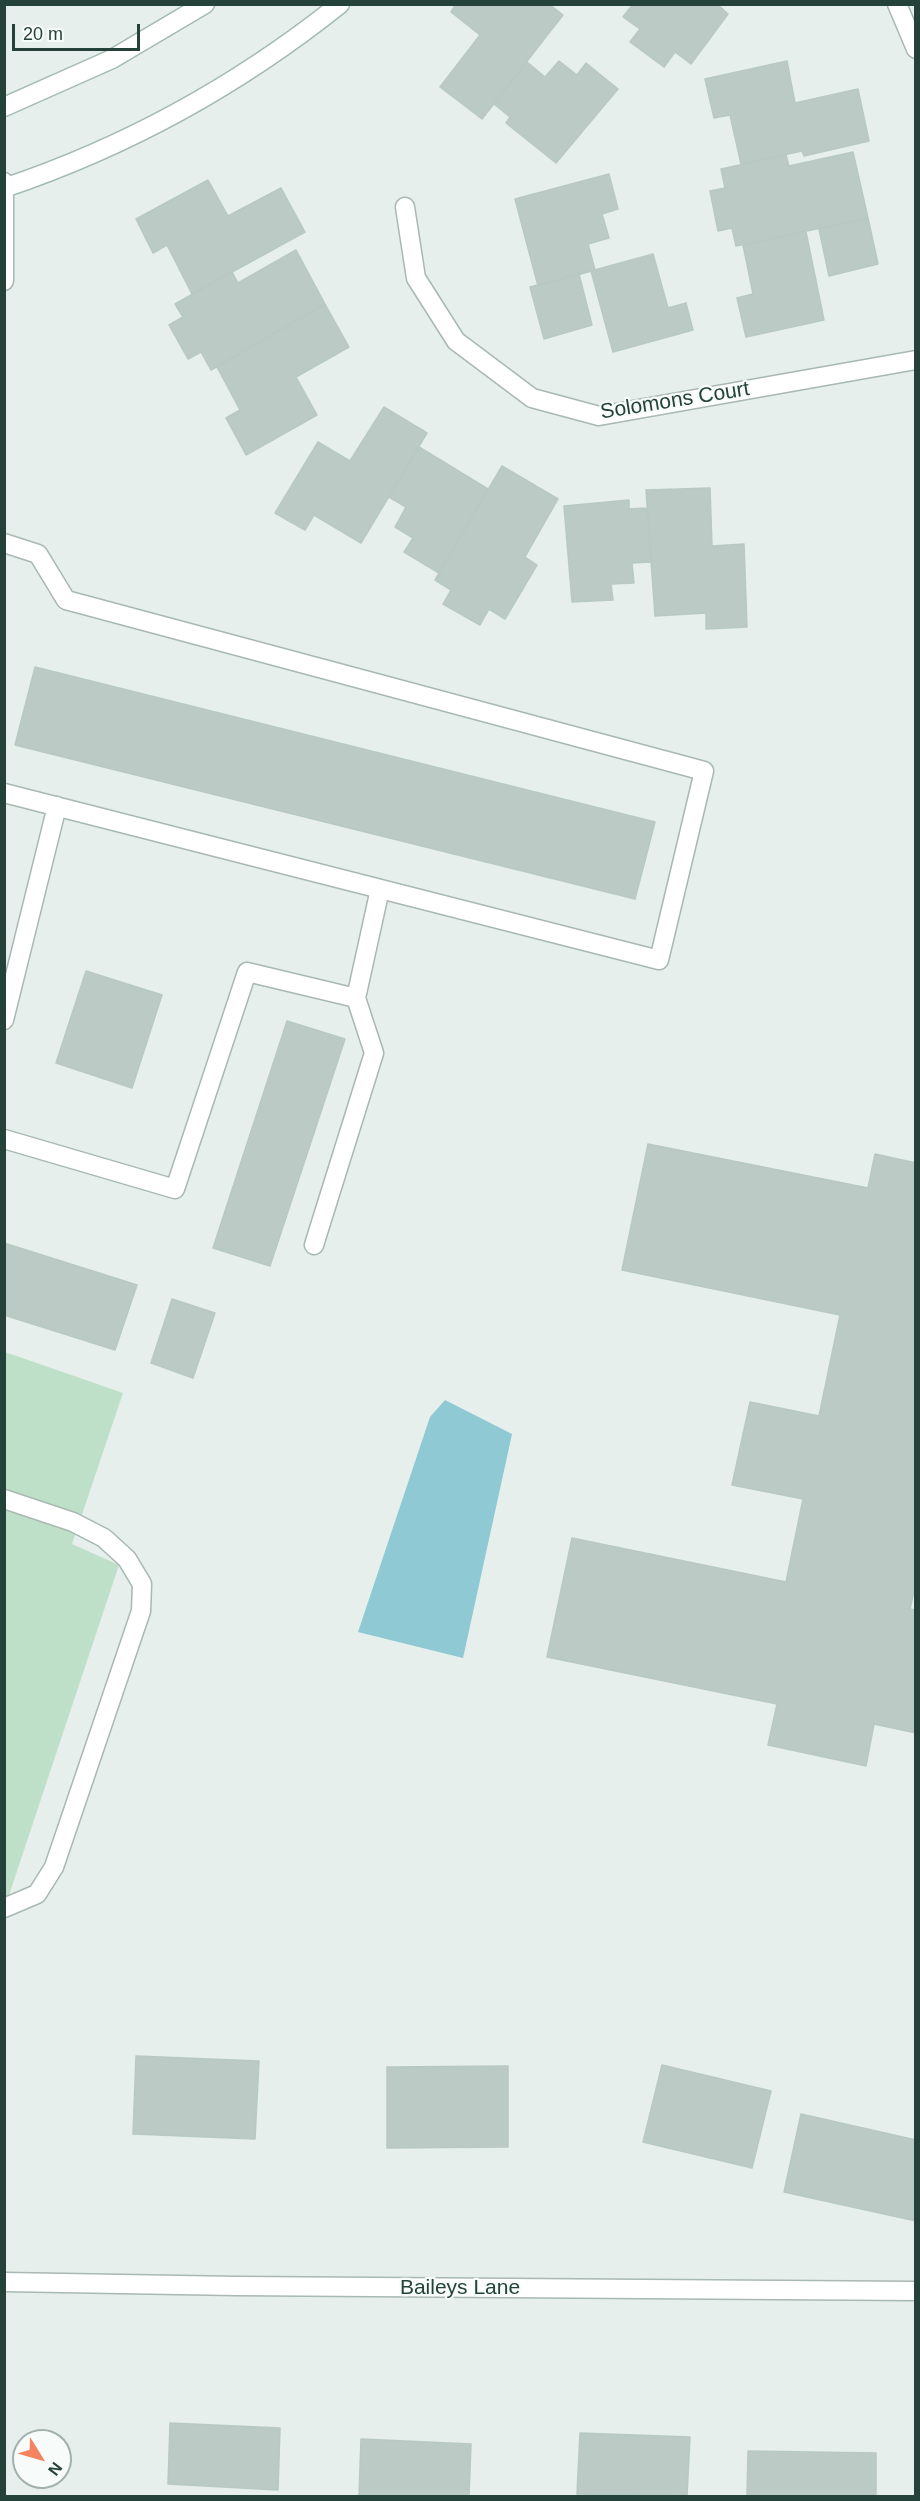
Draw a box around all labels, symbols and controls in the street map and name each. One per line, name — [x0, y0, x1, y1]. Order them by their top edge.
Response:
scale bar — [15, 12, 142, 50]
text: 20 m — [23, 24, 63, 44]
street label: Solomons Court — [599, 377, 751, 425]
street label: Baileys Lane — [400, 2275, 520, 2301]
north arrow — [12, 2429, 72, 2489]
text: N — [45, 2459, 65, 2479]

